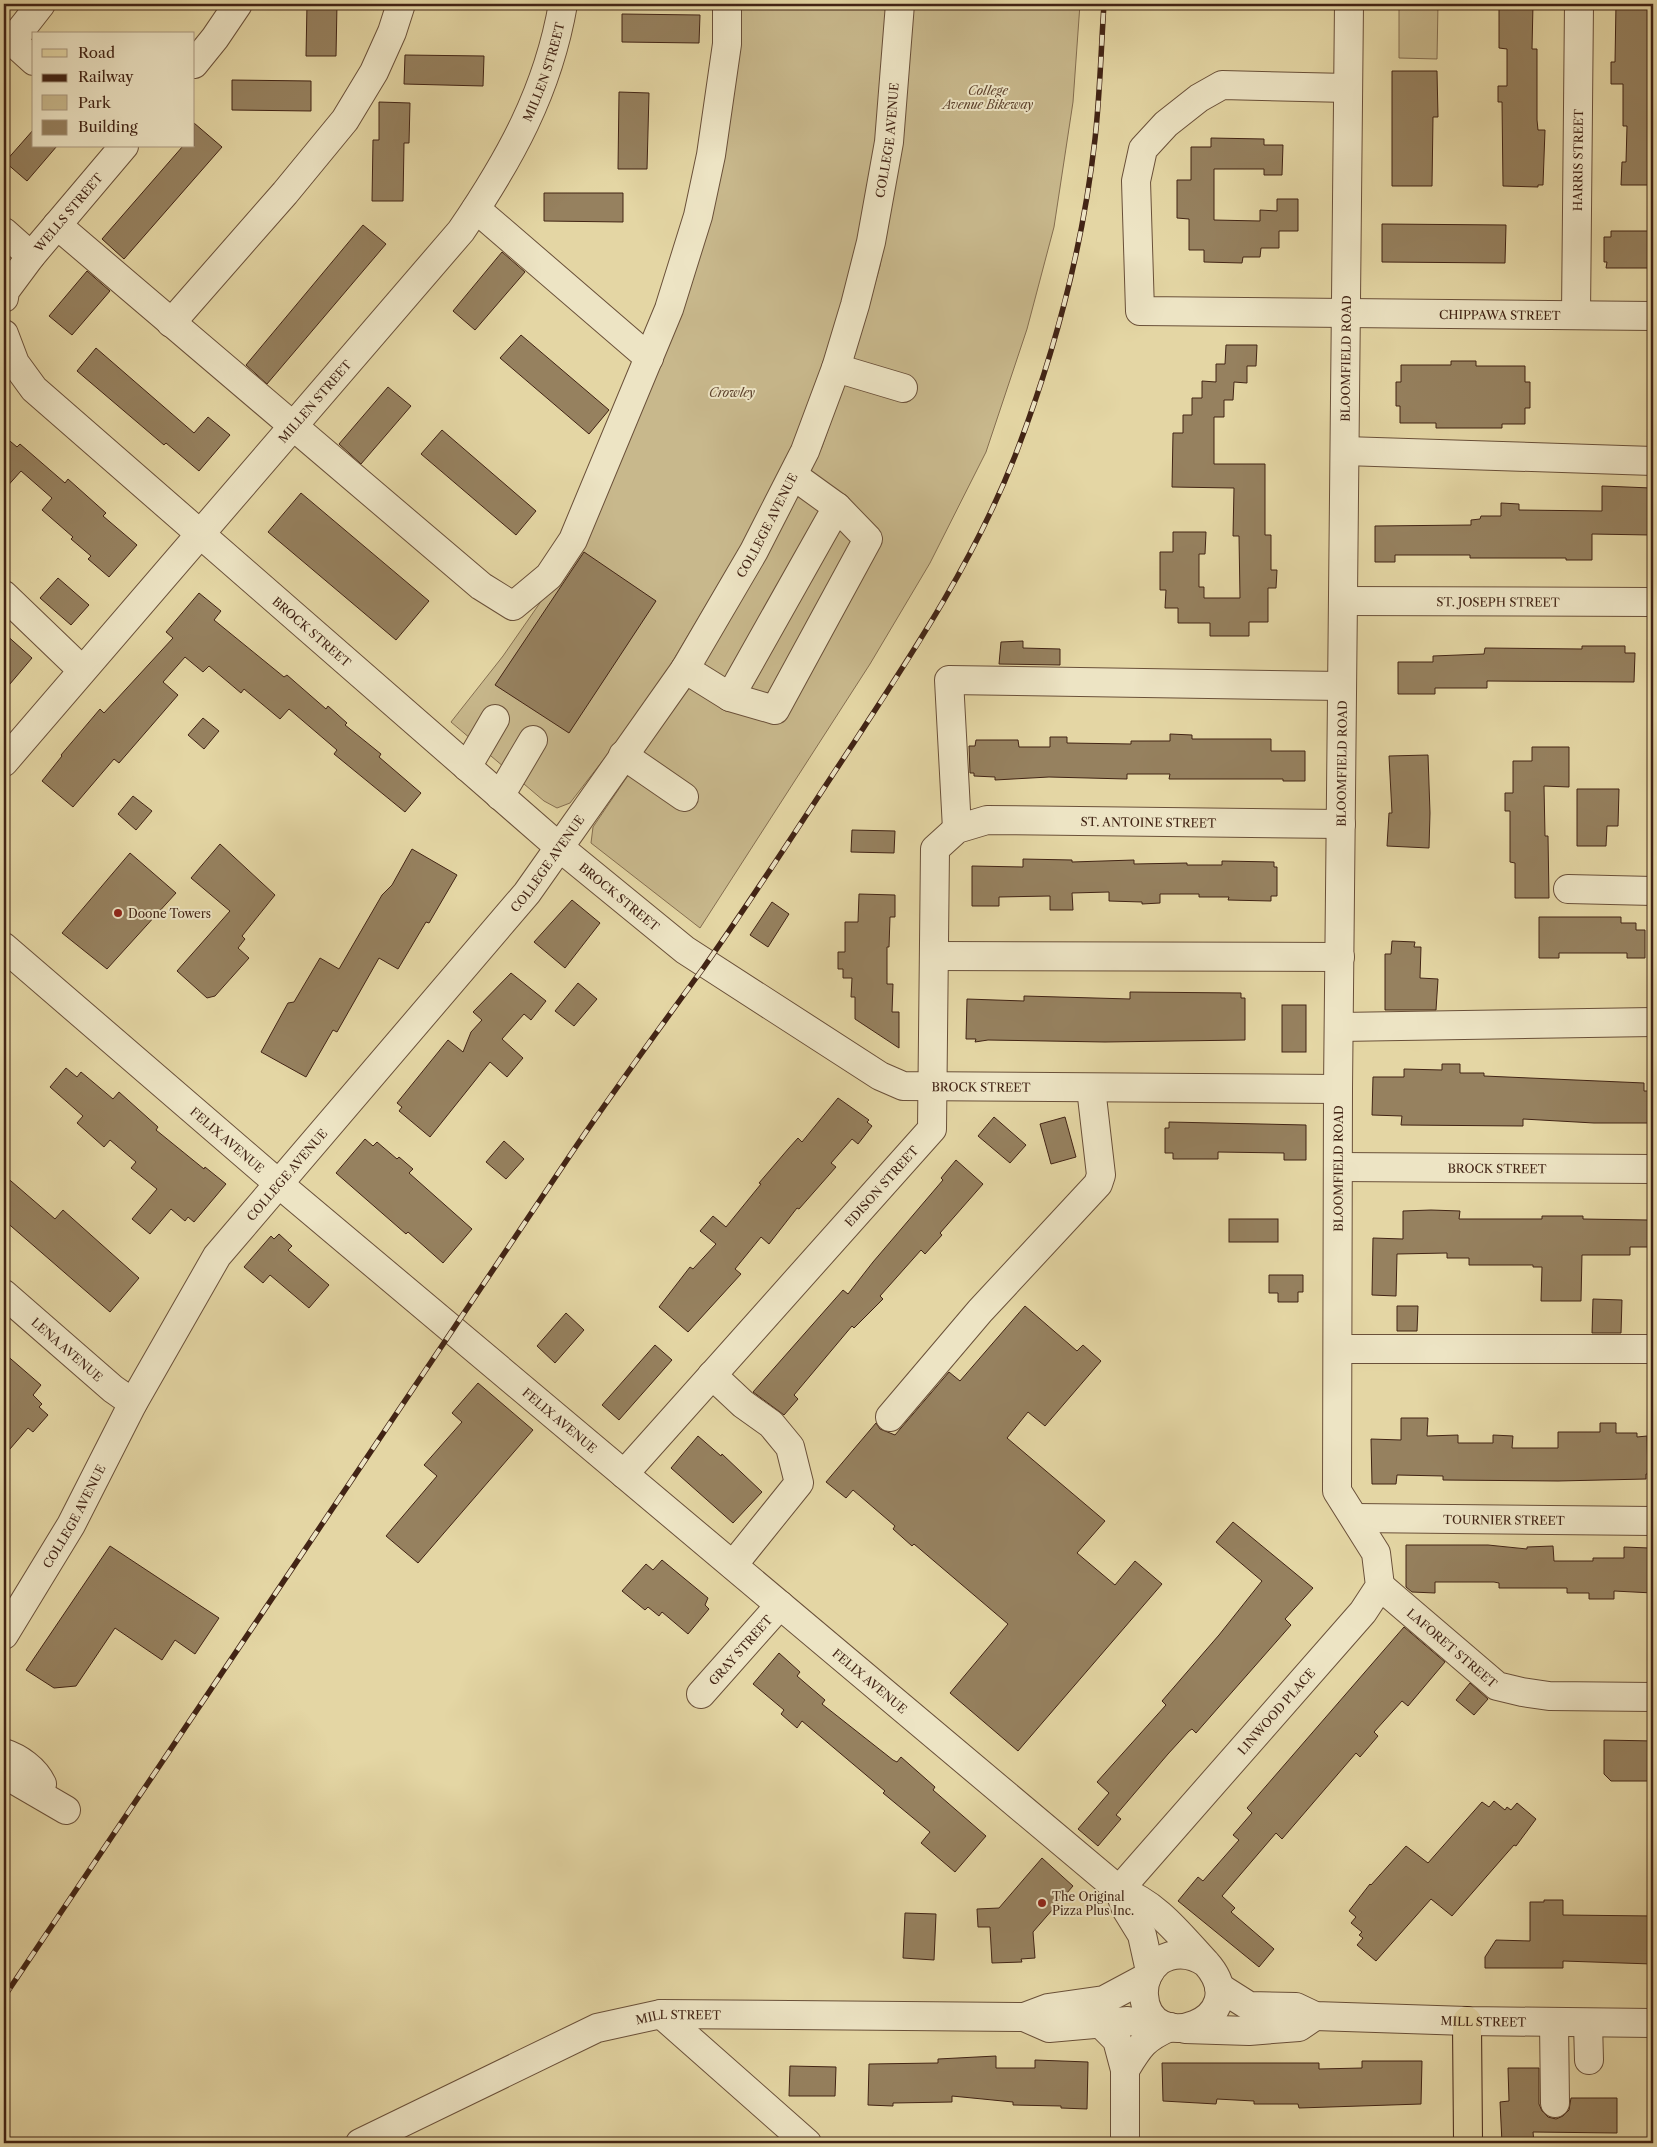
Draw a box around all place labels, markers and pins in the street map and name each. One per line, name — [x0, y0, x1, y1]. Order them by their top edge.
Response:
place label: Doone Towers — [128, 906, 211, 921]
marker: Doone Towers — [112, 907, 124, 919]
place label: The Original Pizza Plus Inc. — [1052, 1889, 1134, 1918]
marker: The Original Pizza Plus Inc. — [1036, 1897, 1048, 1909]

